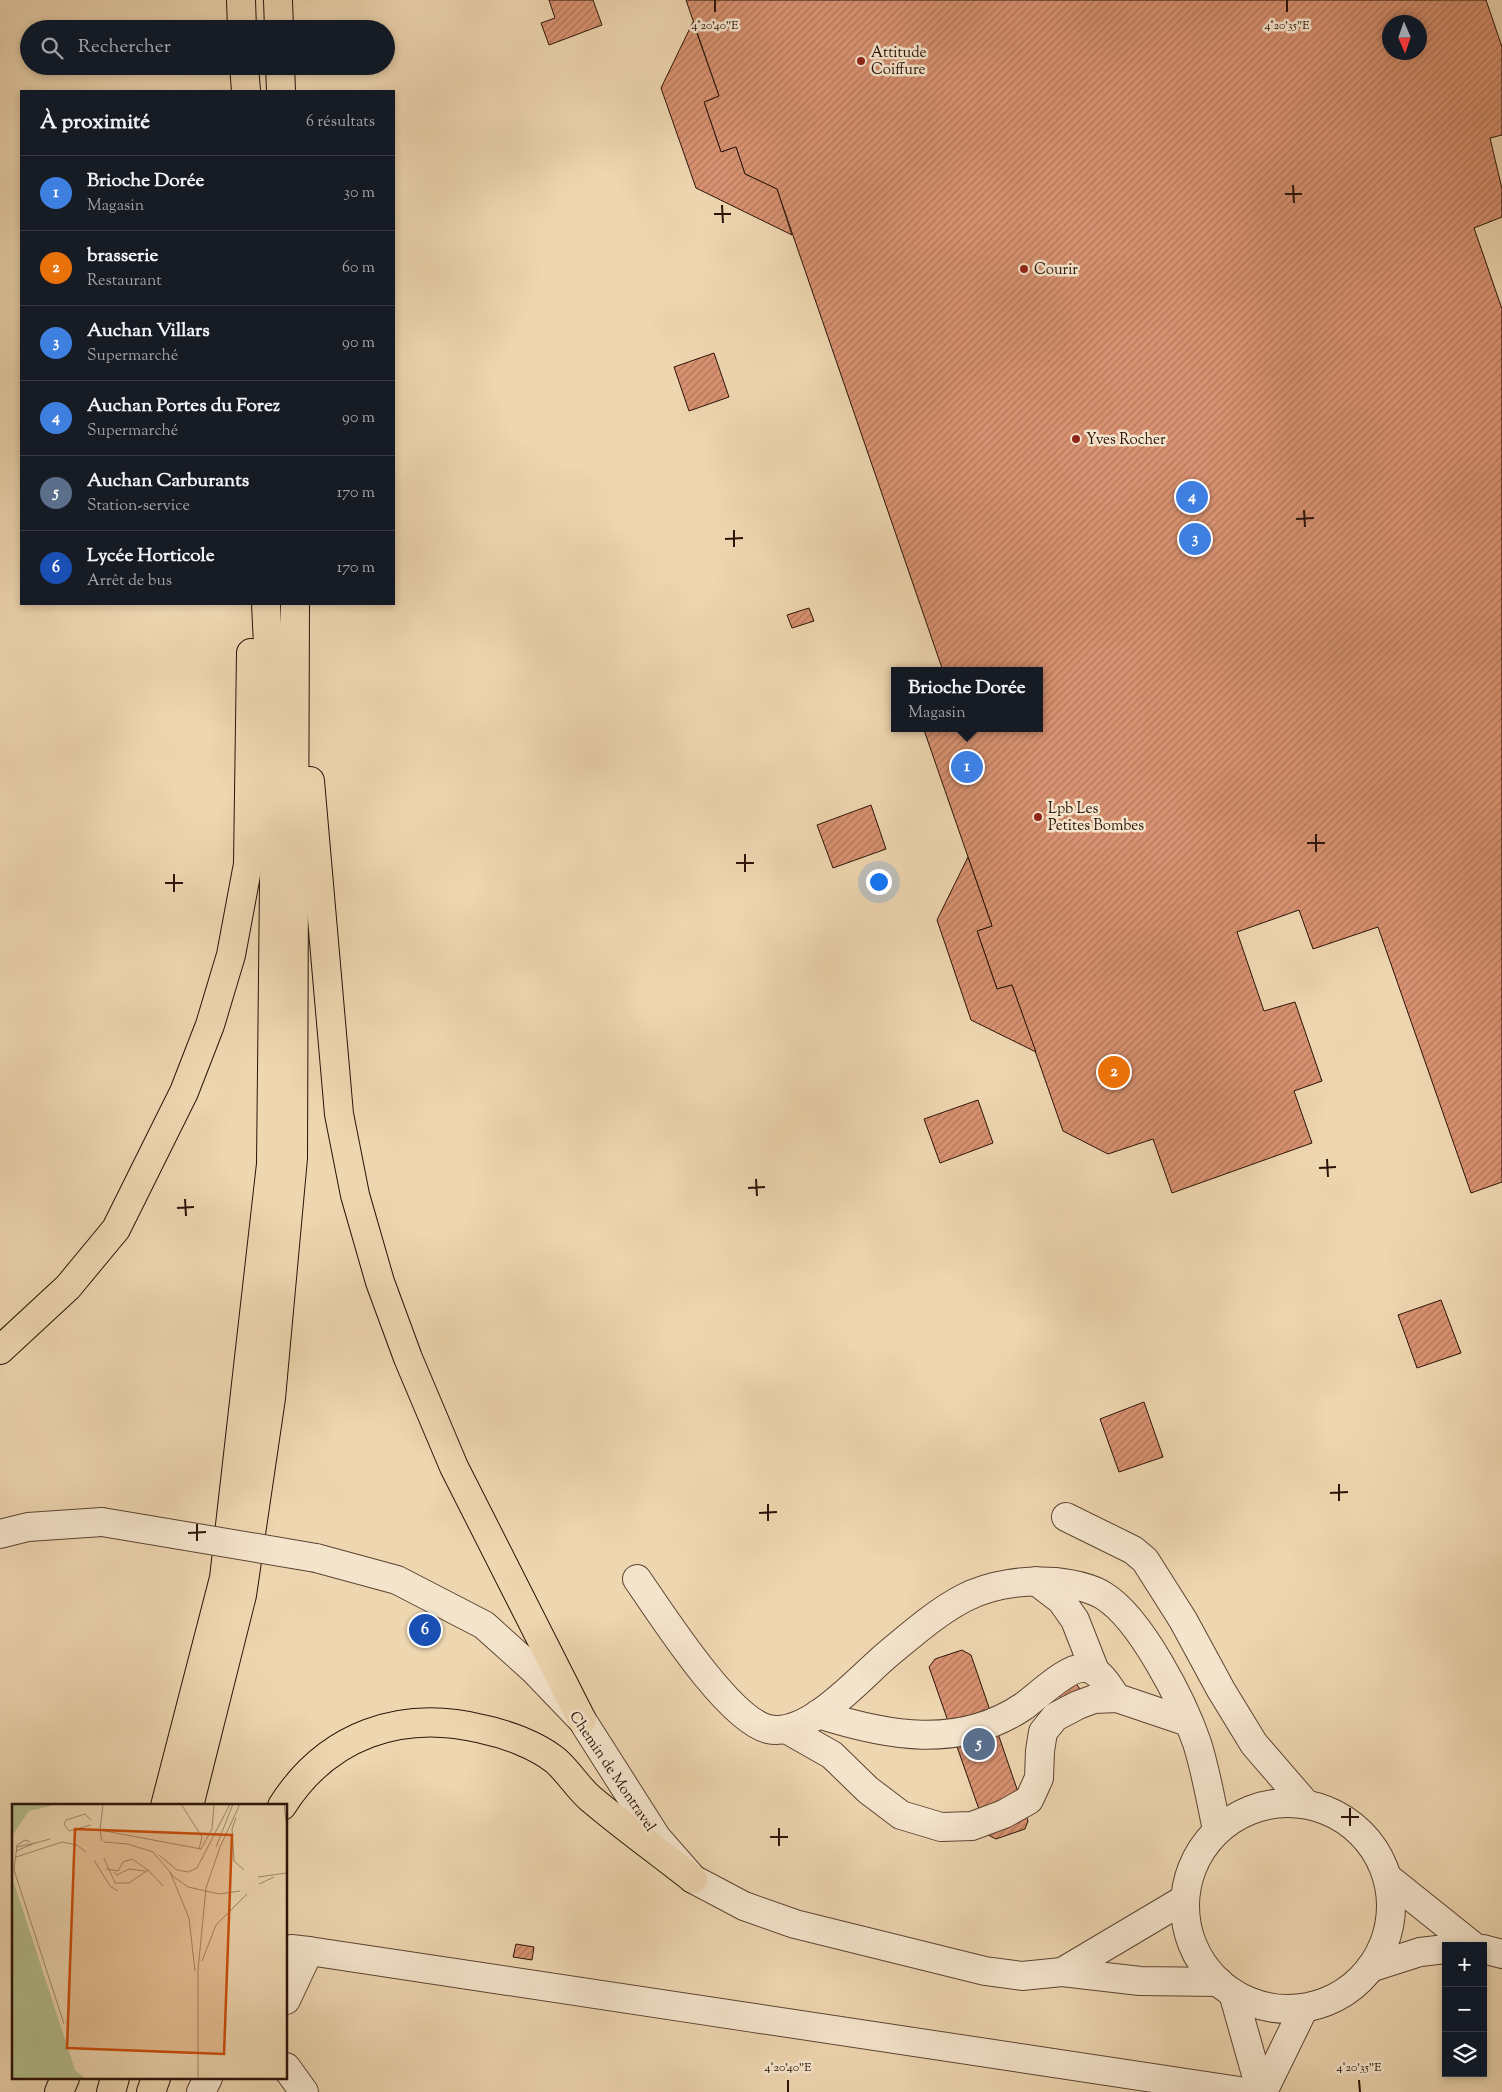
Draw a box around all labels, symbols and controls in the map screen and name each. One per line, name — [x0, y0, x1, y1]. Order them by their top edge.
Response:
north arrow — [1382, 15, 1427, 60]
text: 4°20'40"E — [692, 17, 739, 35]
text: 4°20'35"E — [1264, 17, 1310, 35]
search box — [20, 20, 395, 75]
icon: search — [38, 34, 66, 62]
text: Rechercher — [78, 34, 171, 61]
place label: Attitude Coiffure — [871, 43, 927, 81]
marker: Attitude Coiffure — [855, 55, 867, 67]
text: À proximité — [40, 108, 150, 138]
text: 6 résultats — [306, 111, 375, 134]
text: Brioche Dorée — [87, 168, 204, 195]
text: 1 — [53, 182, 59, 205]
text: 30 m — [344, 182, 375, 205]
text: Magasin — [87, 195, 144, 218]
text: brasserie — [87, 243, 158, 270]
text: 2 — [52, 257, 60, 280]
text: 60 m — [342, 257, 375, 280]
place label: Courir — [1034, 260, 1078, 281]
marker: Courir — [1018, 263, 1030, 275]
text: Restaurant — [87, 270, 162, 293]
text: Auchan Villars — [87, 318, 210, 345]
text: 3 — [53, 332, 59, 355]
text: 90 m — [342, 332, 375, 355]
text: Supermarché — [87, 345, 178, 368]
text: Auchan Portes du Forez — [87, 393, 280, 420]
text: 4 — [52, 407, 60, 430]
text: 90 m — [342, 407, 375, 430]
text: Supermarché — [87, 420, 178, 443]
place label: Yves Rocher — [1086, 430, 1166, 451]
marker: Yves Rocher — [1070, 433, 1082, 445]
text: Auchan Carburants — [87, 468, 249, 495]
pin: 4 — [1176, 478, 1208, 516]
text: 5 — [53, 482, 59, 505]
text: 170 m — [337, 482, 375, 505]
text: Station-service — [87, 495, 190, 518]
pin: 3 — [1179, 520, 1211, 558]
text: Lycée Horticole — [87, 543, 215, 570]
text: 6 — [52, 557, 60, 580]
text: 170 m — [337, 557, 375, 580]
text: Arrêt de bus — [87, 570, 172, 593]
popup — [891, 667, 1043, 732]
text: Brioche Dorée — [908, 675, 1026, 702]
text: Magasin — [908, 702, 966, 725]
pin: 1 — [951, 748, 983, 786]
place label: Lpb Les Petites Bombes — [1048, 799, 1144, 837]
marker: Lpb Les Petites Bombes — [1032, 811, 1044, 823]
your location — [866, 869, 892, 895]
pin: 2 — [1098, 1053, 1130, 1091]
pin: 6 — [409, 1611, 441, 1649]
street label: Chemin de Montravel — [564, 1707, 660, 1836]
pin: 5 — [963, 1725, 995, 1763]
inset map — [12, 1804, 288, 2080]
map controls — [1442, 1942, 1487, 2077]
button: + — [1442, 1942, 1487, 1987]
button: − — [1442, 1987, 1487, 2032]
button: layers — [1442, 2032, 1487, 2077]
text: 4°20'40"E — [765, 2059, 812, 2077]
text: 4°20'35"E — [1336, 2059, 1382, 2077]

